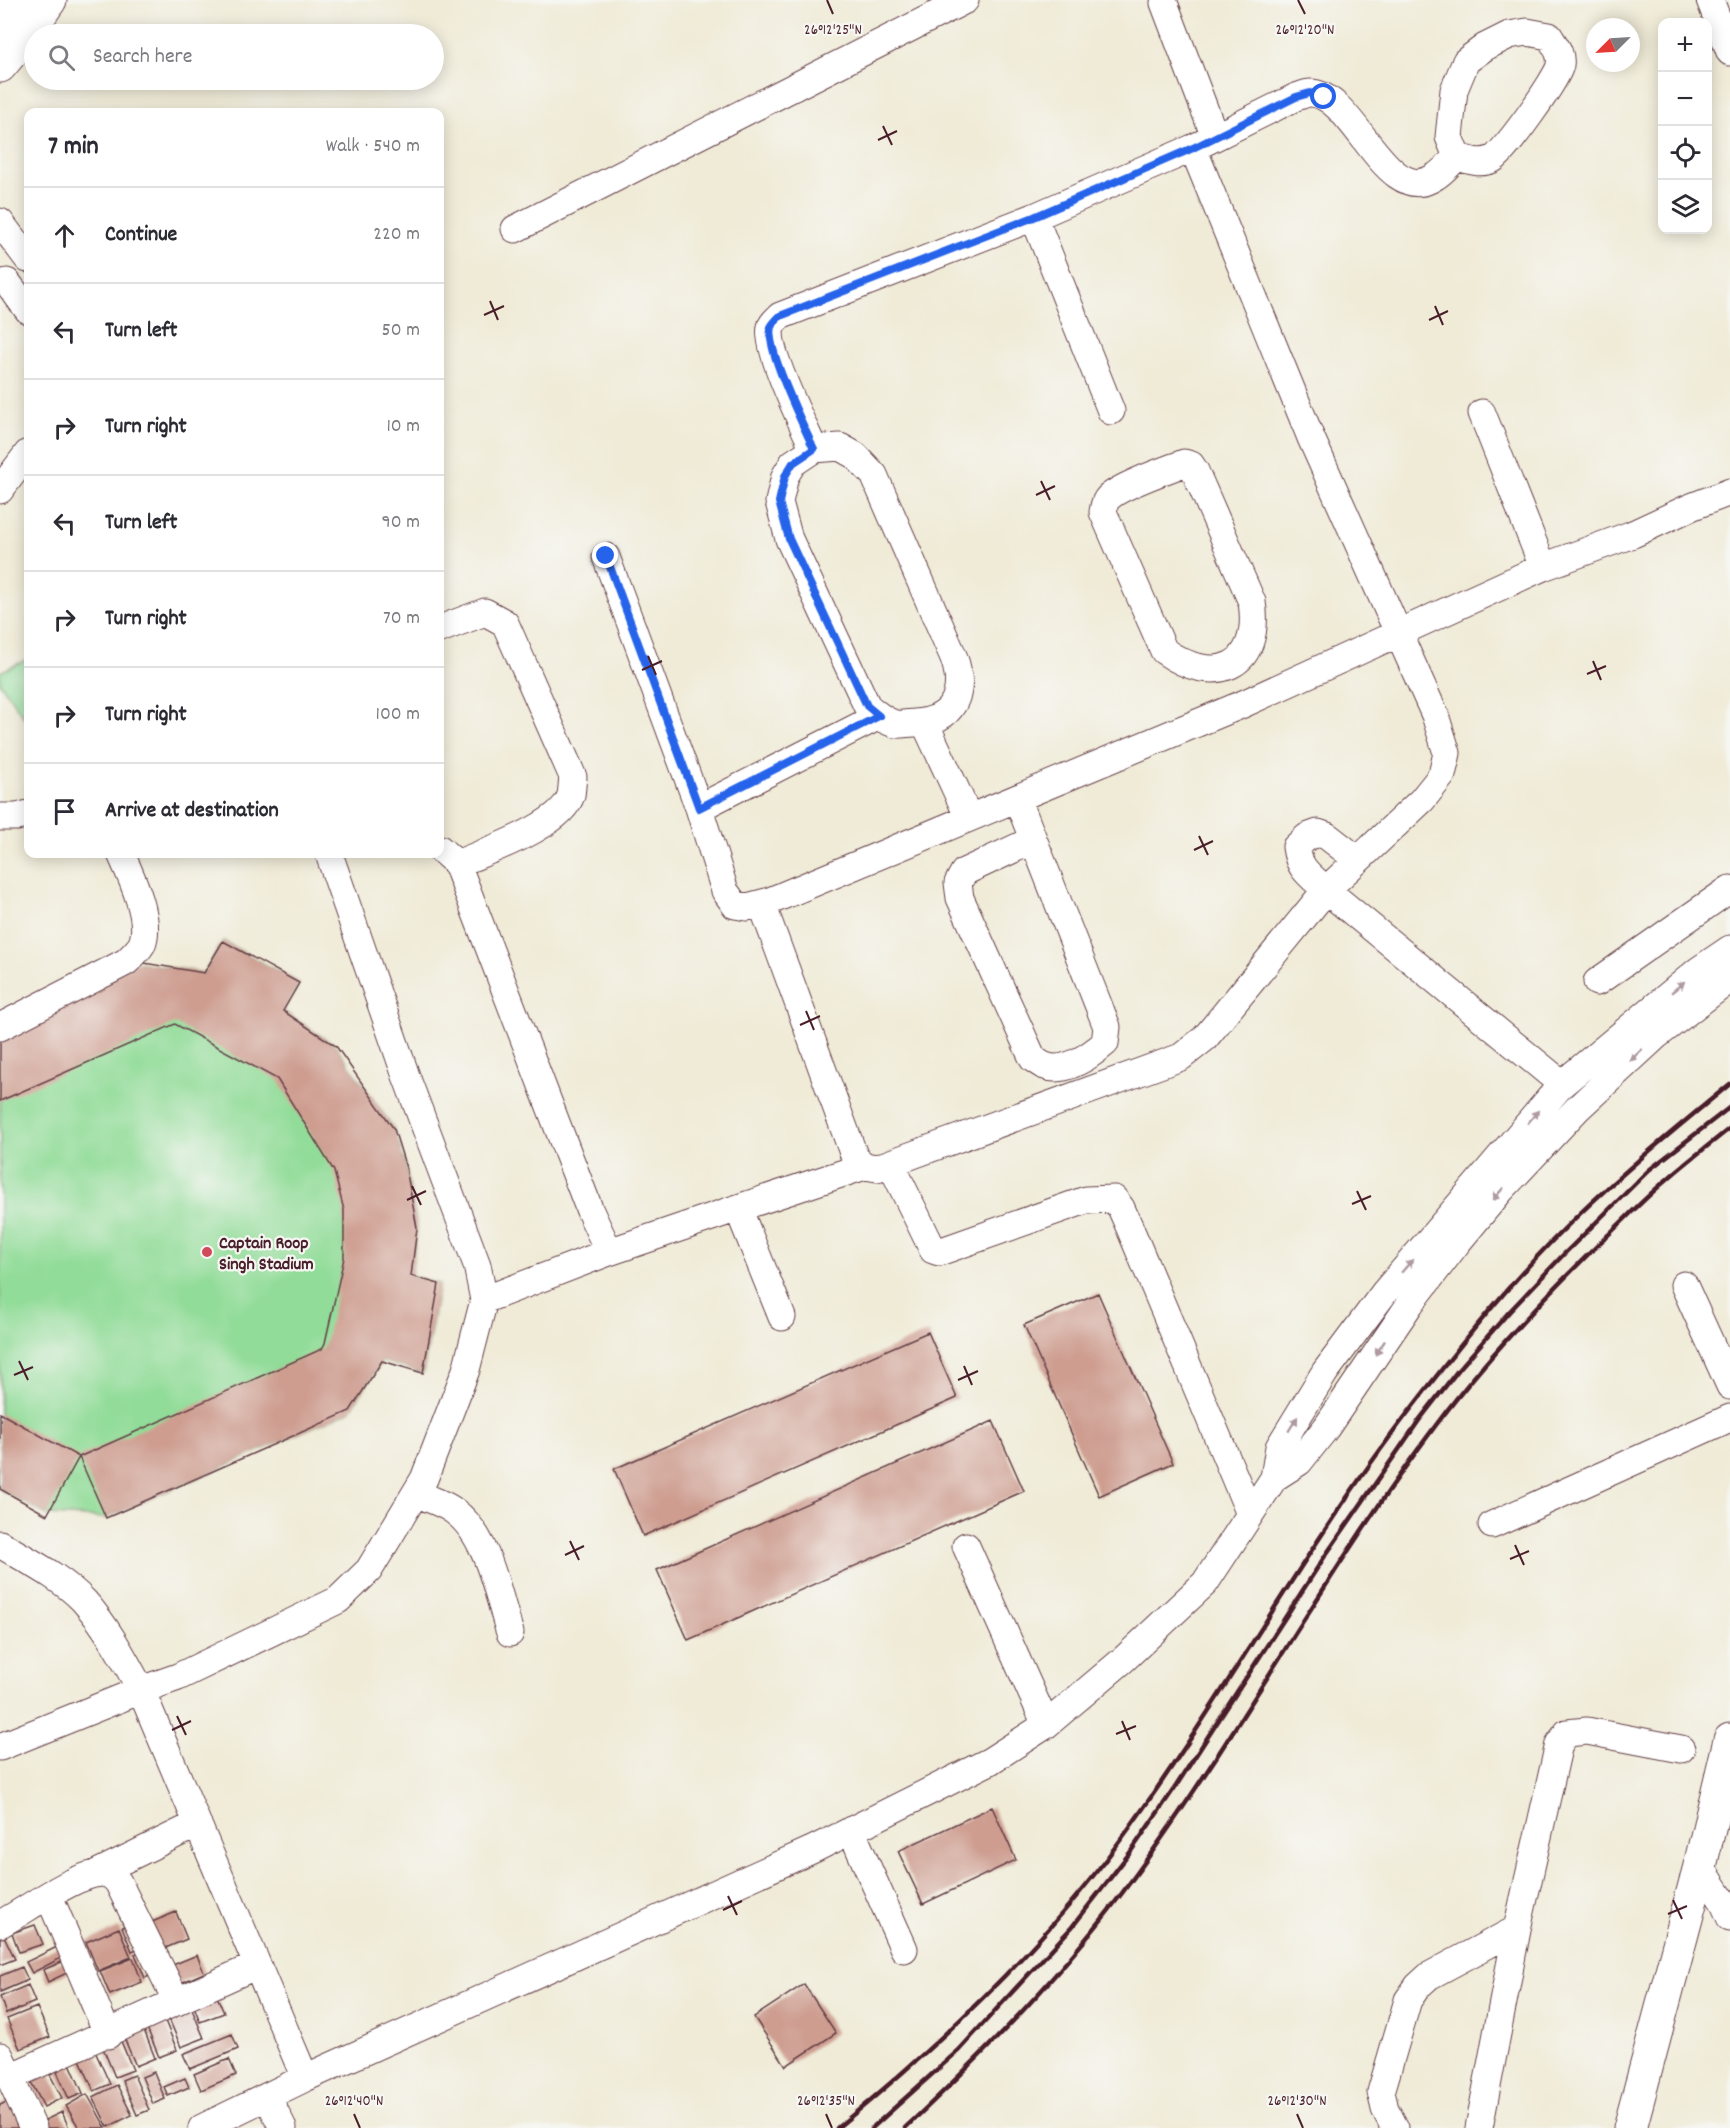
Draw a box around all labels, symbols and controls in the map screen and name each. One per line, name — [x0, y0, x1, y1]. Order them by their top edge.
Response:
north arrow — [1586, 18, 1640, 72]
map controls — [1658, 18, 1712, 234]
button: + — [1658, 18, 1712, 72]
text: 26°12'25"N — [804, 20, 862, 42]
text: 26°12'20"N — [1276, 20, 1335, 42]
search box — [24, 24, 444, 90]
icon: search — [45, 41, 78, 74]
text: Search here — [93, 42, 192, 73]
button: − — [1658, 72, 1712, 126]
route start — [1310, 83, 1336, 109]
button: locate — [1658, 126, 1712, 180]
text: 7 min — [48, 129, 99, 166]
text: Walk · 540 m — [326, 133, 420, 161]
button: layers — [1658, 180, 1712, 234]
icon: ahead — [48, 219, 81, 252]
text: Continue — [105, 220, 177, 251]
text: 220 m — [373, 221, 420, 249]
icon: left — [48, 315, 81, 348]
text: Turn left — [105, 316, 177, 347]
text: 50 m — [382, 317, 420, 345]
icon: right — [48, 411, 81, 444]
text: Turn right — [105, 412, 187, 443]
text: 10 m — [386, 413, 420, 441]
icon: left — [48, 507, 81, 540]
text: Turn left — [105, 508, 177, 539]
text: 90 m — [382, 509, 420, 537]
route end — [592, 542, 618, 568]
icon: right — [48, 603, 81, 636]
text: Turn right — [105, 604, 187, 635]
text: 70 m — [383, 605, 420, 633]
icon: right — [48, 699, 81, 732]
text: Turn right — [105, 700, 187, 731]
text: 100 m — [376, 701, 420, 729]
icon: arrive — [48, 795, 81, 828]
text: Arrive at destination — [105, 796, 279, 827]
one-way arrow — [1670, 981, 1686, 994]
one-way arrow — [1628, 1048, 1643, 1062]
one-way arrow — [1527, 1109, 1540, 1125]
one-way arrow — [1492, 1186, 1505, 1201]
place label: Captain Roop Singh Stadium — [219, 1232, 314, 1278]
marker: Captain Roop Singh Stadium — [200, 1245, 214, 1259]
one-way arrow — [1400, 1259, 1413, 1274]
one-way arrow — [1374, 1340, 1386, 1356]
one-way arrow — [1287, 1416, 1298, 1432]
text: 26°12'40"N — [325, 2091, 383, 2113]
text: 26°12'35"N — [797, 2091, 855, 2113]
text: 26°12'30"N — [1267, 2091, 1327, 2113]

